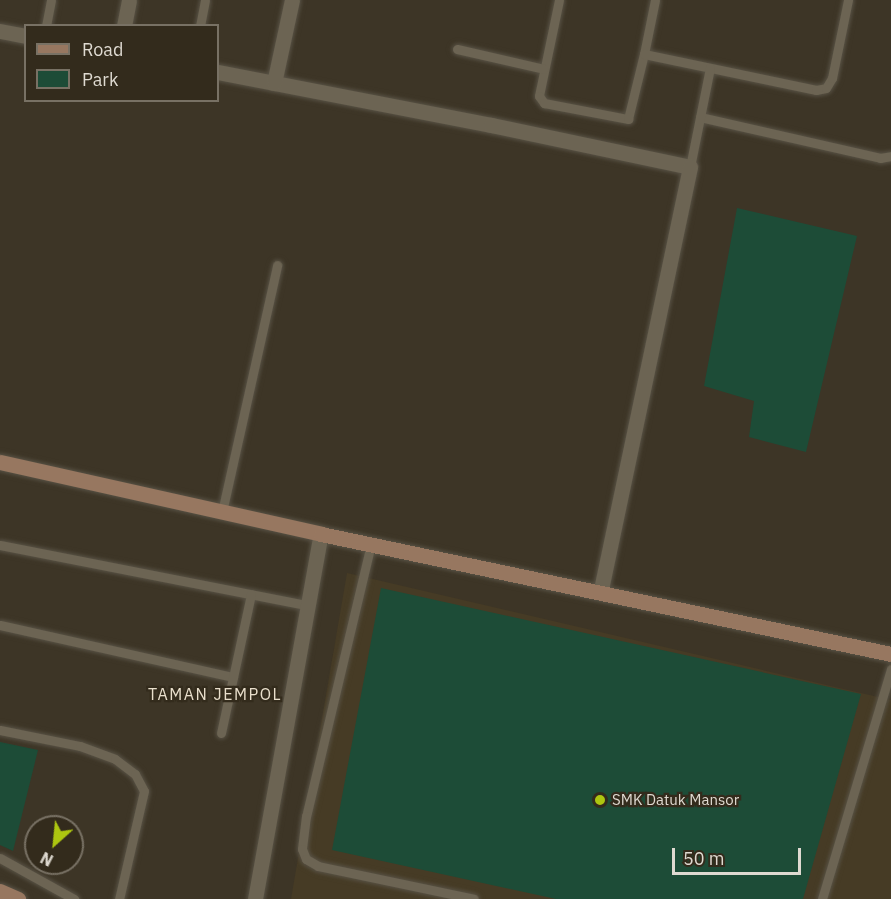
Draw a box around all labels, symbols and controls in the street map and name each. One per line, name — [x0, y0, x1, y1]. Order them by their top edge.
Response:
legend — [24, 24, 219, 102]
text: Road — [82, 38, 123, 61]
text: Park — [82, 68, 118, 91]
district label: TAMAN JEMPOL — [148, 684, 282, 704]
place label: SMK Datuk Mansor — [612, 791, 739, 809]
marker: SMK Datuk Mansor — [593, 793, 607, 807]
north arrow — [24, 815, 84, 875]
scale bar — [675, 836, 804, 874]
text: 50 m — [683, 847, 725, 870]
text: N — [37, 848, 56, 871]

